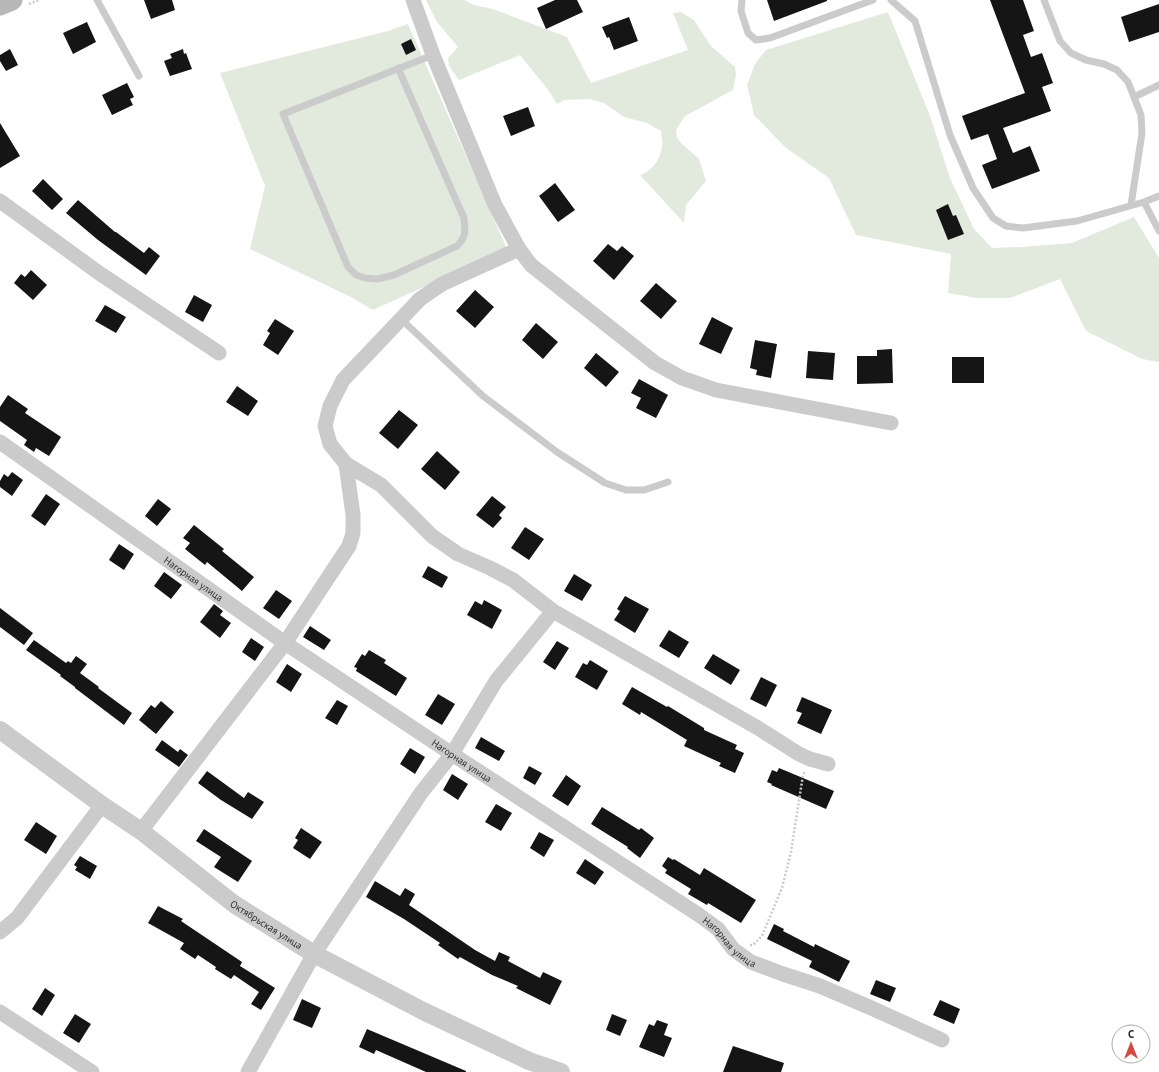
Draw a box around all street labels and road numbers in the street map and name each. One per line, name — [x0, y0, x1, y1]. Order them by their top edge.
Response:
street label: Нагорная улица — [161, 554, 225, 604]
street label: Нагорная улица — [429, 736, 494, 785]
street label: Октябрьская улица — [228, 897, 305, 952]
street label: Нагорная улица — [700, 914, 758, 970]

